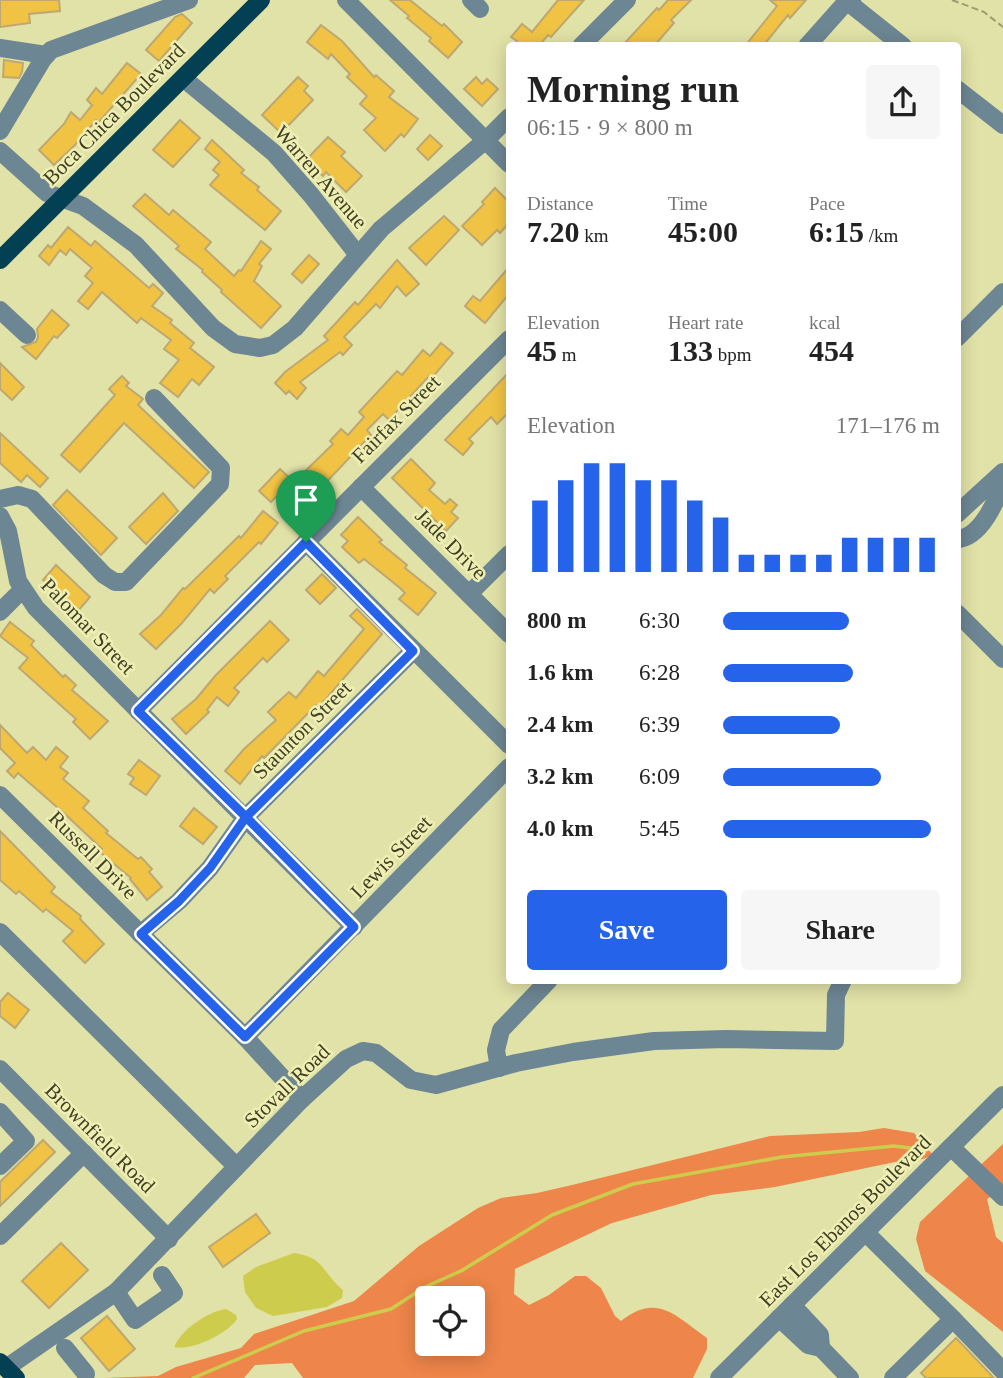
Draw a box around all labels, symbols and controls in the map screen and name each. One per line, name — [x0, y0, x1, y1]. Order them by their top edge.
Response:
street label: Boca Chica Boulevard — [38, 38, 190, 190]
button: share — [866, 65, 940, 139]
text: Morning run — [527, 68, 739, 110]
text: 06:15 · 9 × 800 m — [527, 115, 693, 140]
street label: Warren Avenue — [270, 120, 372, 234]
text: Distance — [527, 193, 593, 214]
text: Time — [668, 193, 707, 214]
text: Pace — [809, 193, 845, 214]
text: 7.20 — [527, 215, 580, 248]
text: 45:00 — [668, 215, 738, 248]
text: 6:15 — [809, 215, 864, 248]
text: km — [580, 225, 609, 246]
text: /km — [864, 225, 898, 246]
text: Elevation — [527, 312, 600, 333]
text: Heart rate — [668, 312, 743, 333]
text: kcal — [809, 312, 841, 333]
text: 45 — [527, 334, 557, 367]
text: 133 — [668, 334, 713, 367]
text: 454 — [809, 334, 854, 367]
text: m — [557, 344, 577, 365]
text: bpm — [713, 344, 752, 365]
street label: Fairfax Street — [347, 370, 445, 468]
text: Elevation — [527, 413, 615, 438]
text: 171–176 m — [836, 413, 940, 438]
pin — [276, 470, 336, 542]
icon: arrive — [287, 481, 325, 519]
street label: Jade Drive — [411, 504, 491, 584]
street label: Palomar Street — [36, 573, 140, 679]
text: 800 m — [527, 608, 586, 633]
text: 6:30 — [639, 608, 680, 633]
text: 1.6 km — [527, 660, 593, 685]
text: 6:28 — [639, 660, 680, 685]
street label: Staunton Street — [248, 676, 356, 784]
text: 2.4 km — [527, 712, 593, 737]
text: 6:39 — [639, 712, 680, 737]
text: 3.2 km — [527, 764, 593, 789]
text: 6:09 — [639, 764, 680, 789]
street label: Russell Drive — [44, 806, 142, 904]
street label: Lewis Street — [346, 811, 436, 903]
text: 4.0 km — [527, 816, 593, 841]
text: 5:45 — [639, 816, 680, 841]
button: Save — [527, 890, 727, 970]
button: Share — [741, 890, 940, 970]
street label: Stovall Road — [239, 1039, 335, 1133]
street label: Brownfield Road — [40, 1078, 160, 1198]
street label: East Los Ebanos Boulevard — [754, 1130, 936, 1312]
map controls — [415, 1286, 485, 1356]
button: locate — [415, 1286, 485, 1356]

